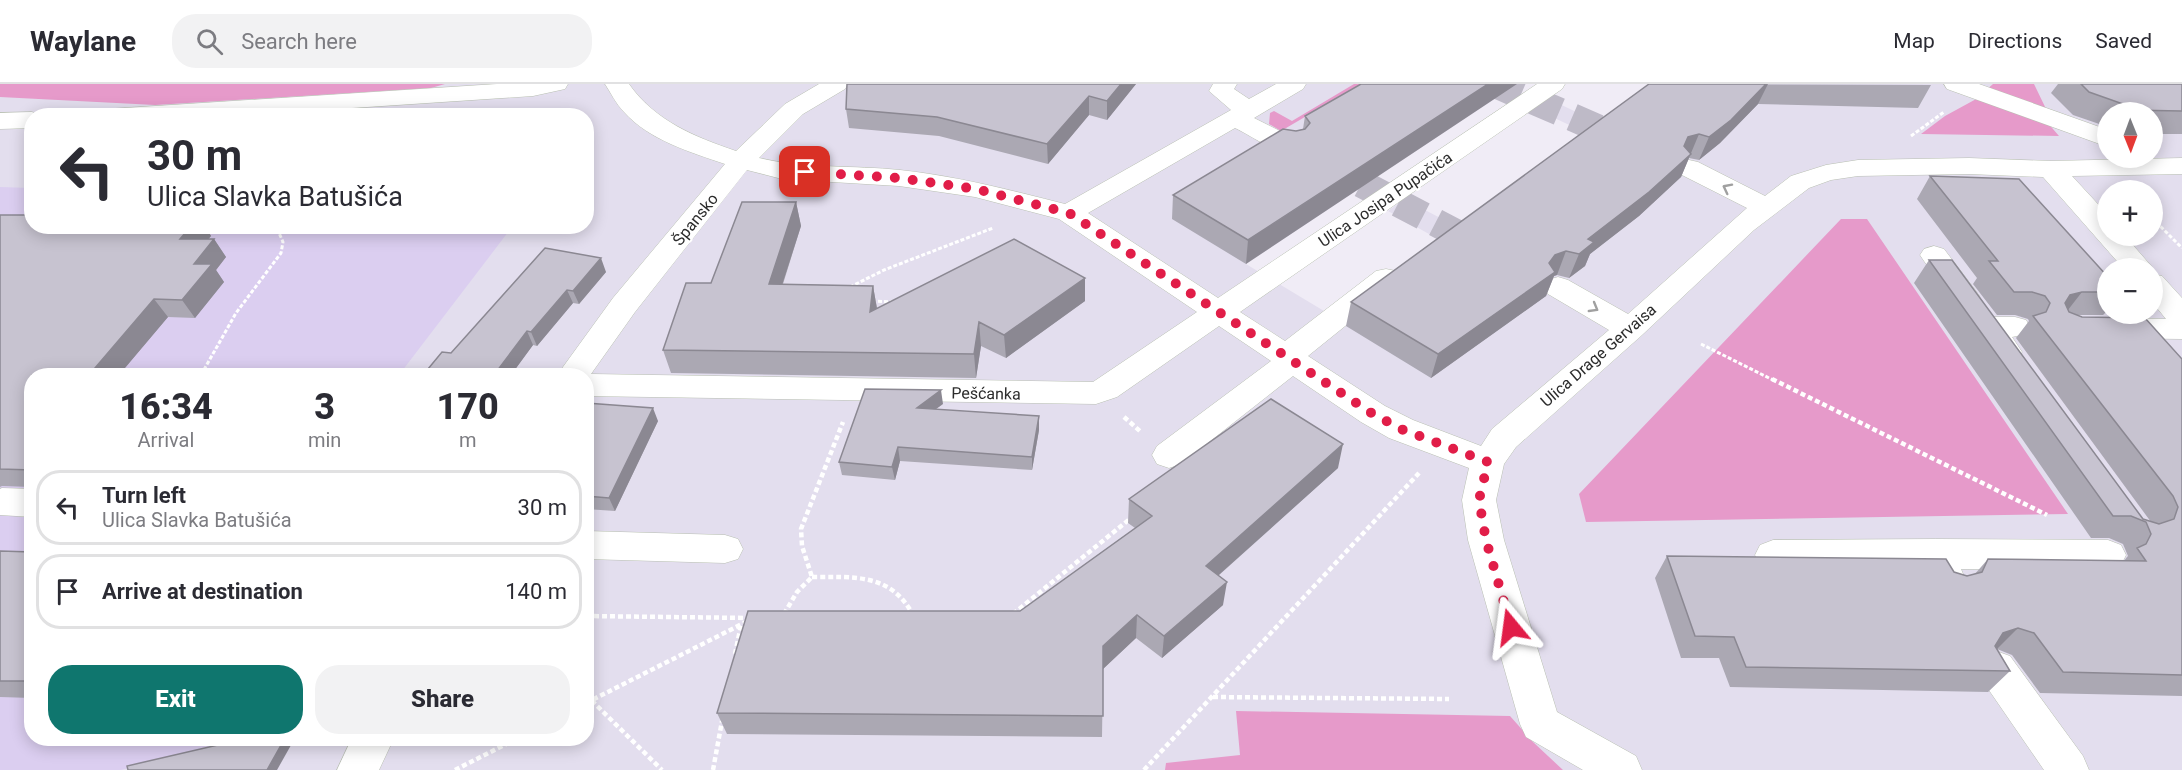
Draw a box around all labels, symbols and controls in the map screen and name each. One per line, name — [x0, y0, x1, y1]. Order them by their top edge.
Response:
search box — [172, 14, 592, 68]
text: Waylane — [30, 25, 136, 58]
icon: search — [193, 25, 226, 58]
text: Search here — [241, 29, 357, 54]
text: Map — [1893, 29, 1935, 53]
text: Directions — [1968, 29, 2062, 53]
text: Saved — [2095, 29, 2152, 53]
north arrow — [2097, 102, 2163, 168]
map controls — [2097, 102, 2163, 324]
text: 30 m — [147, 131, 242, 180]
icon: left — [48, 132, 126, 210]
pin — [779, 146, 830, 197]
street label: Ulica Josipa Pupačića — [1315, 148, 1456, 251]
icon: arrive — [788, 155, 821, 188]
button: + — [2097, 180, 2163, 246]
text: Ulica Slavka Batušića — [147, 181, 403, 213]
one-way arrow — [1723, 183, 1734, 195]
street label: Špansko — [668, 189, 722, 249]
button: − — [2097, 258, 2163, 324]
street label: Ulica Drage Gervaisa — [1537, 300, 1660, 411]
one-way arrow — [1588, 301, 1598, 312]
street label: Pešćanka — [951, 383, 1021, 404]
text: 16:34 — [119, 386, 213, 428]
text: 3 — [314, 386, 335, 428]
text: 170 — [437, 386, 499, 428]
text: Arrival — [138, 428, 194, 452]
text: min — [308, 428, 341, 452]
text: m — [459, 428, 476, 452]
text: Turn left — [102, 483, 186, 508]
icon: left — [51, 491, 84, 524]
text: 30 m — [518, 495, 567, 520]
text: Ulica Slavka Batušića — [102, 508, 292, 532]
icon: arrive — [51, 575, 84, 608]
text: Arrive at destination — [102, 579, 303, 604]
text: 140 m — [505, 579, 567, 604]
position arrow — [1479, 595, 1543, 659]
button: Exit — [48, 665, 303, 734]
button: Share — [315, 665, 570, 734]

